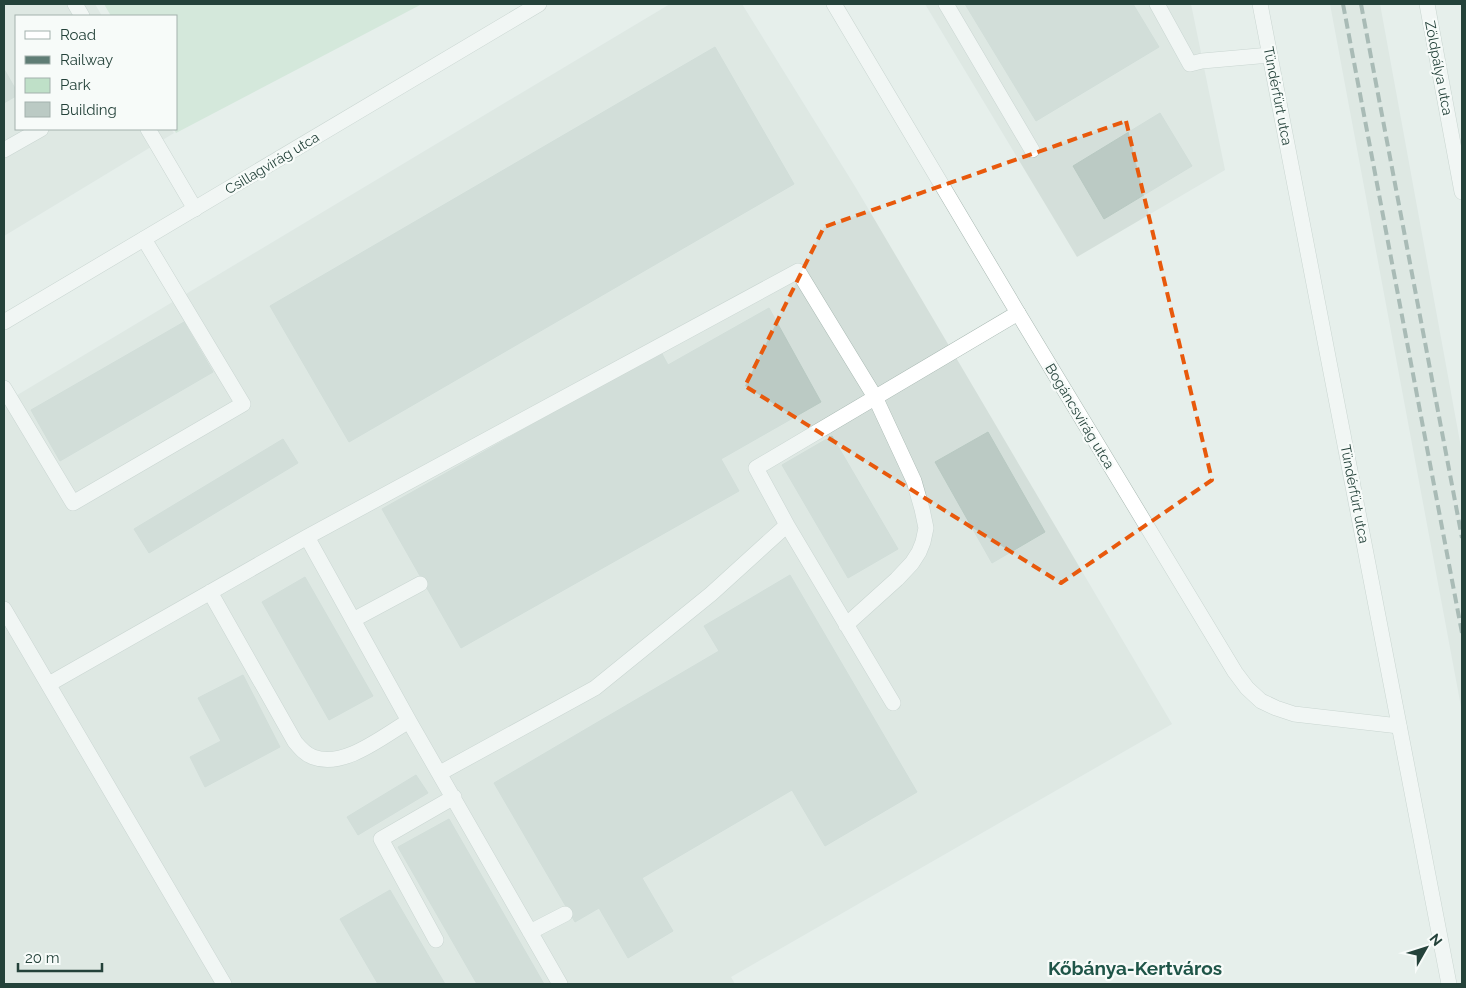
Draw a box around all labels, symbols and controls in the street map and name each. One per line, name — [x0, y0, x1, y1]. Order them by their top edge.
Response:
legend — [15, 15, 178, 130]
street label: Zöldpálya utca — [1422, 19, 1456, 117]
text: Road — [60, 26, 96, 44]
street label: Tündérfürt utca — [1261, 45, 1295, 147]
text: Railway — [60, 51, 113, 69]
text: Park — [60, 76, 91, 94]
text: Building — [60, 101, 117, 119]
street label: Csillagvirág utca — [222, 129, 322, 197]
street label: Bogáncsvirág utca — [1042, 361, 1118, 471]
street label: Tündérfürt utca — [1338, 443, 1372, 545]
north arrow — [1401, 923, 1451, 973]
text: N — [1427, 931, 1446, 949]
scale bar — [18, 940, 101, 972]
text: 20 m — [25, 949, 60, 967]
district label: Kőbánya-Kertváros — [1048, 957, 1222, 979]

